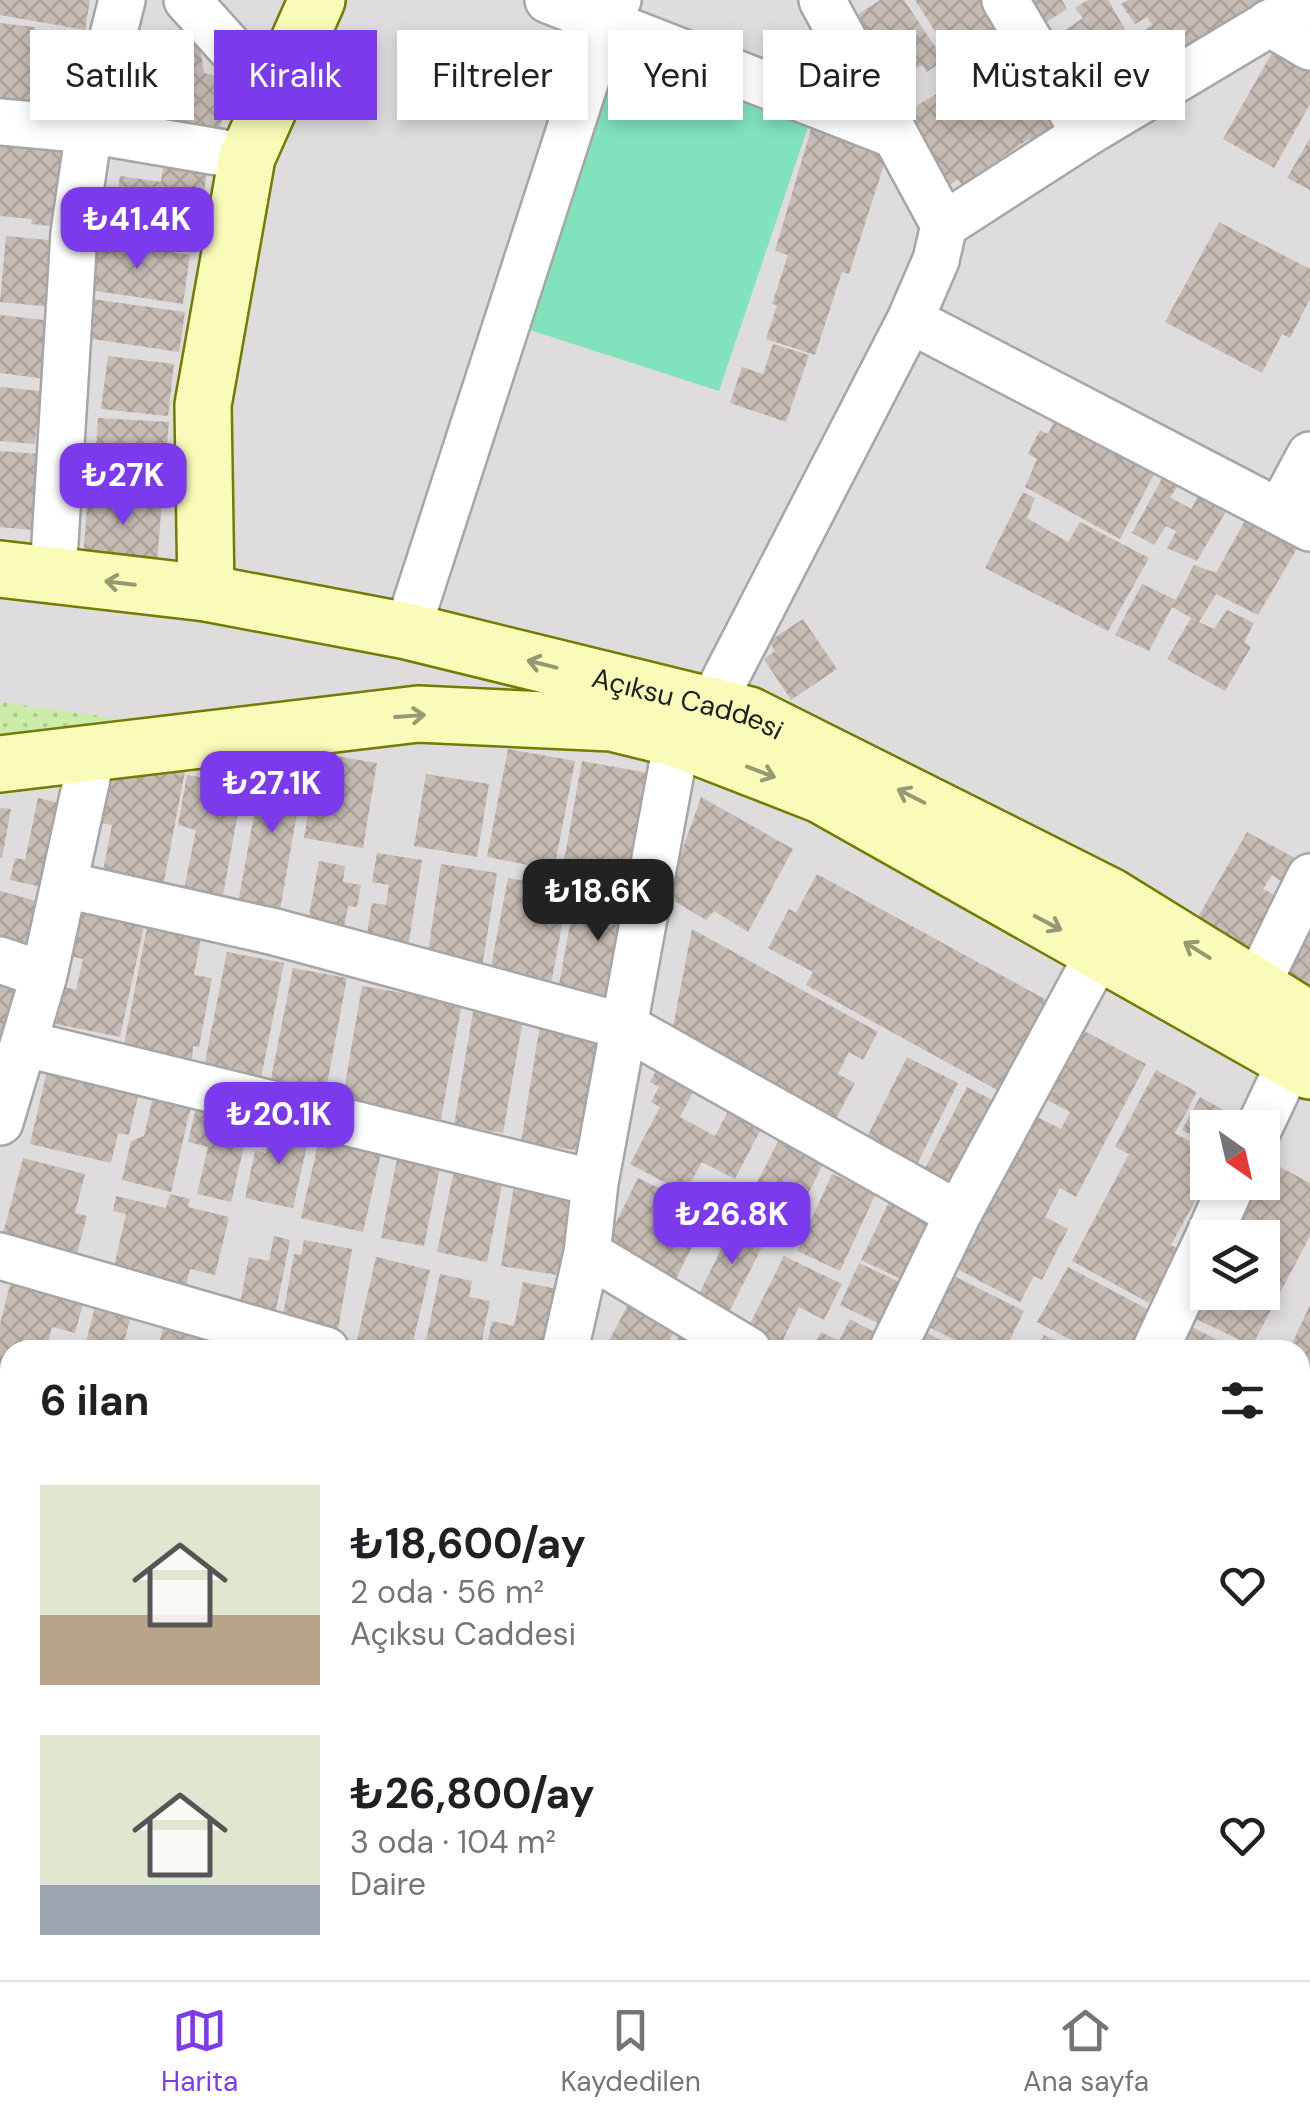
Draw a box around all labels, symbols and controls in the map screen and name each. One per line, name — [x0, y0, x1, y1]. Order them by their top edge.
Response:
chip: Satılık — [30, 30, 194, 120]
chip: Kiralık — [214, 30, 377, 120]
chip: Filtreler — [397, 30, 588, 120]
chip: Yeni — [608, 30, 743, 120]
chip: Daire — [763, 30, 916, 120]
chip: Müstakil ev — [936, 30, 1185, 120]
pin: ₺41.4K — [56, 187, 218, 272]
text: ₺41.4K — [83, 198, 191, 240]
pin: ₺27K — [64, 443, 182, 528]
text: ₺27K — [82, 454, 164, 496]
one-way arrow — [105, 573, 137, 592]
one-way arrow — [527, 654, 559, 672]
street label: Açıksu Caddesi — [588, 659, 790, 748]
one-way arrow — [393, 706, 425, 725]
pin: ₺27.1K — [191, 751, 353, 836]
text: ₺27.1K — [222, 762, 322, 804]
one-way arrow — [746, 764, 776, 782]
one-way arrow — [897, 786, 927, 805]
pin: ₺18.6K — [517, 859, 679, 944]
text: ₺18.6K — [545, 870, 651, 912]
one-way arrow — [1033, 914, 1063, 933]
one-way arrow — [1183, 940, 1212, 961]
pin: ₺20.1K — [198, 1082, 360, 1167]
text: ₺20.1K — [226, 1093, 332, 1135]
north arrow — [1190, 1110, 1280, 1200]
map controls — [1190, 1110, 1280, 1310]
pin: ₺26.8K — [651, 1182, 813, 1267]
text: ₺26.8K — [675, 1193, 789, 1235]
button: layers — [1190, 1220, 1280, 1310]
text: 6 ilan — [40, 1373, 149, 1428]
icon: filters — [1215, 1373, 1270, 1428]
text: ₺18,600/ay — [350, 1516, 586, 1571]
icon: home — [120, 1525, 240, 1645]
icon: heart — [1215, 1558, 1270, 1613]
text: 2 oda · 56 m² — [350, 1571, 544, 1613]
text: Açıksu Caddesi — [350, 1613, 576, 1655]
text: ₺26,800/ay — [350, 1766, 595, 1821]
icon: home — [120, 1775, 240, 1895]
icon: heart — [1215, 1808, 1270, 1863]
text: 3 oda · 104 m² — [350, 1821, 556, 1863]
text: Daire — [350, 1863, 426, 1905]
tab: Harita — [161, 2003, 238, 2100]
tab: Kaydedilen — [560, 2003, 701, 2100]
tab: Ana sayfa — [1023, 2003, 1149, 2100]

